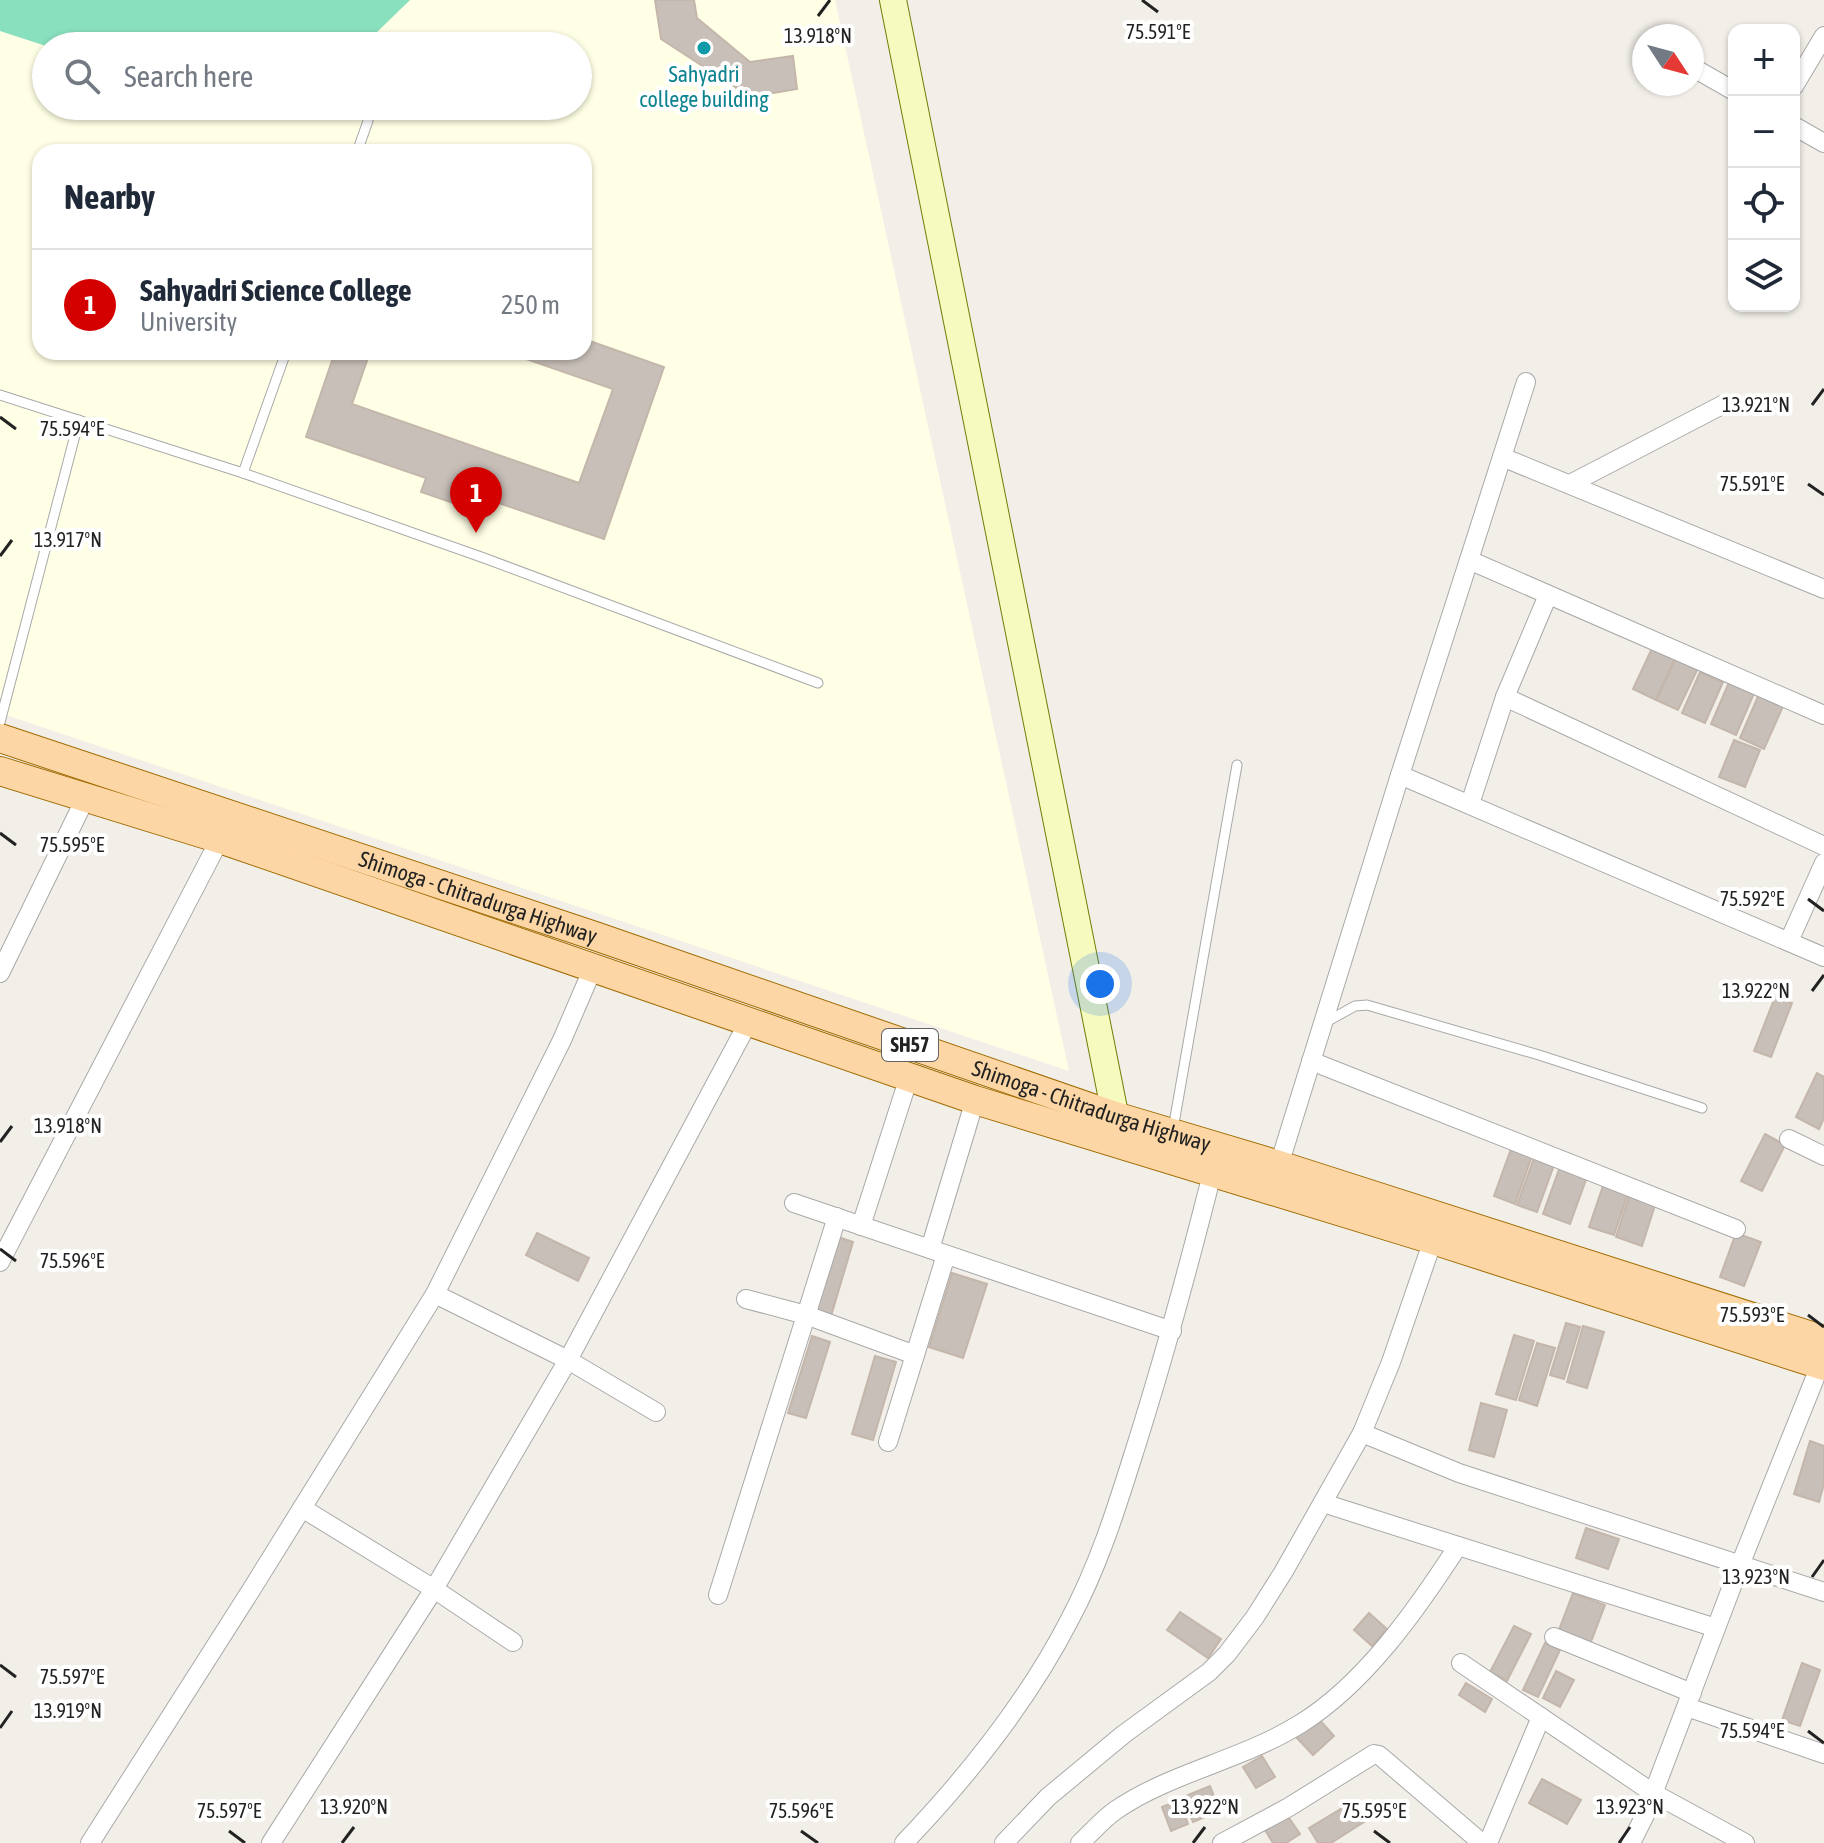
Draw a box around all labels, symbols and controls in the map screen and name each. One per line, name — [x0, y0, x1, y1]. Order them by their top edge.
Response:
text: 75.591°E — [1126, 20, 1191, 43]
text: 13.918°N — [784, 24, 852, 47]
north arrow — [1632, 24, 1704, 96]
map controls — [1728, 24, 1800, 312]
button: + — [1728, 24, 1800, 96]
search box — [32, 32, 592, 120]
marker: Sahyadri college building — [695, 39, 713, 57]
icon: search — [60, 54, 104, 98]
text: Search here — [124, 59, 253, 93]
place label: Sahyadri college building — [639, 61, 769, 112]
button: − — [1728, 96, 1800, 168]
button: locate — [1728, 168, 1800, 240]
text: Nearby — [64, 177, 155, 216]
button: layers — [1728, 240, 1800, 312]
text: Sahyadri Science College — [140, 273, 412, 307]
text: 1 — [84, 290, 96, 320]
text: 250 m — [501, 290, 560, 320]
text: University — [140, 307, 237, 337]
text: 13.921°N — [1722, 393, 1790, 416]
text: 75.594°E — [40, 417, 105, 440]
pin: 1 — [450, 467, 502, 533]
text: 75.591°E — [1720, 472, 1785, 495]
text: 13.917°N — [34, 528, 102, 551]
text: 75.595°E — [40, 833, 105, 856]
street label: Shimoga - Chitradurga Highway — [356, 845, 601, 949]
text: 75.592°E — [1720, 887, 1785, 910]
your location — [1080, 964, 1120, 1004]
text: 13.922°N — [1722, 979, 1790, 1002]
road number: SH57 — [882, 1029, 938, 1061]
street label: Shimoga - Chitradurga Highway — [969, 1055, 1214, 1157]
text: 13.918°N — [34, 1114, 102, 1137]
text: 75.596°E — [40, 1249, 105, 1272]
text: 75.593°E — [1720, 1303, 1785, 1326]
text: 13.923°N — [1722, 1565, 1790, 1588]
text: 75.597°E — [40, 1665, 105, 1688]
text: 13.919°N — [34, 1699, 102, 1722]
text: 75.594°E — [1720, 1719, 1785, 1742]
text: 13.920°N — [320, 1795, 388, 1818]
text: 13.922°N — [1171, 1795, 1239, 1818]
text: 13.923°N — [1596, 1795, 1664, 1818]
text: 75.597°E — [197, 1799, 262, 1822]
text: 75.596°E — [769, 1799, 834, 1822]
text: 75.595°E — [1342, 1799, 1407, 1822]

